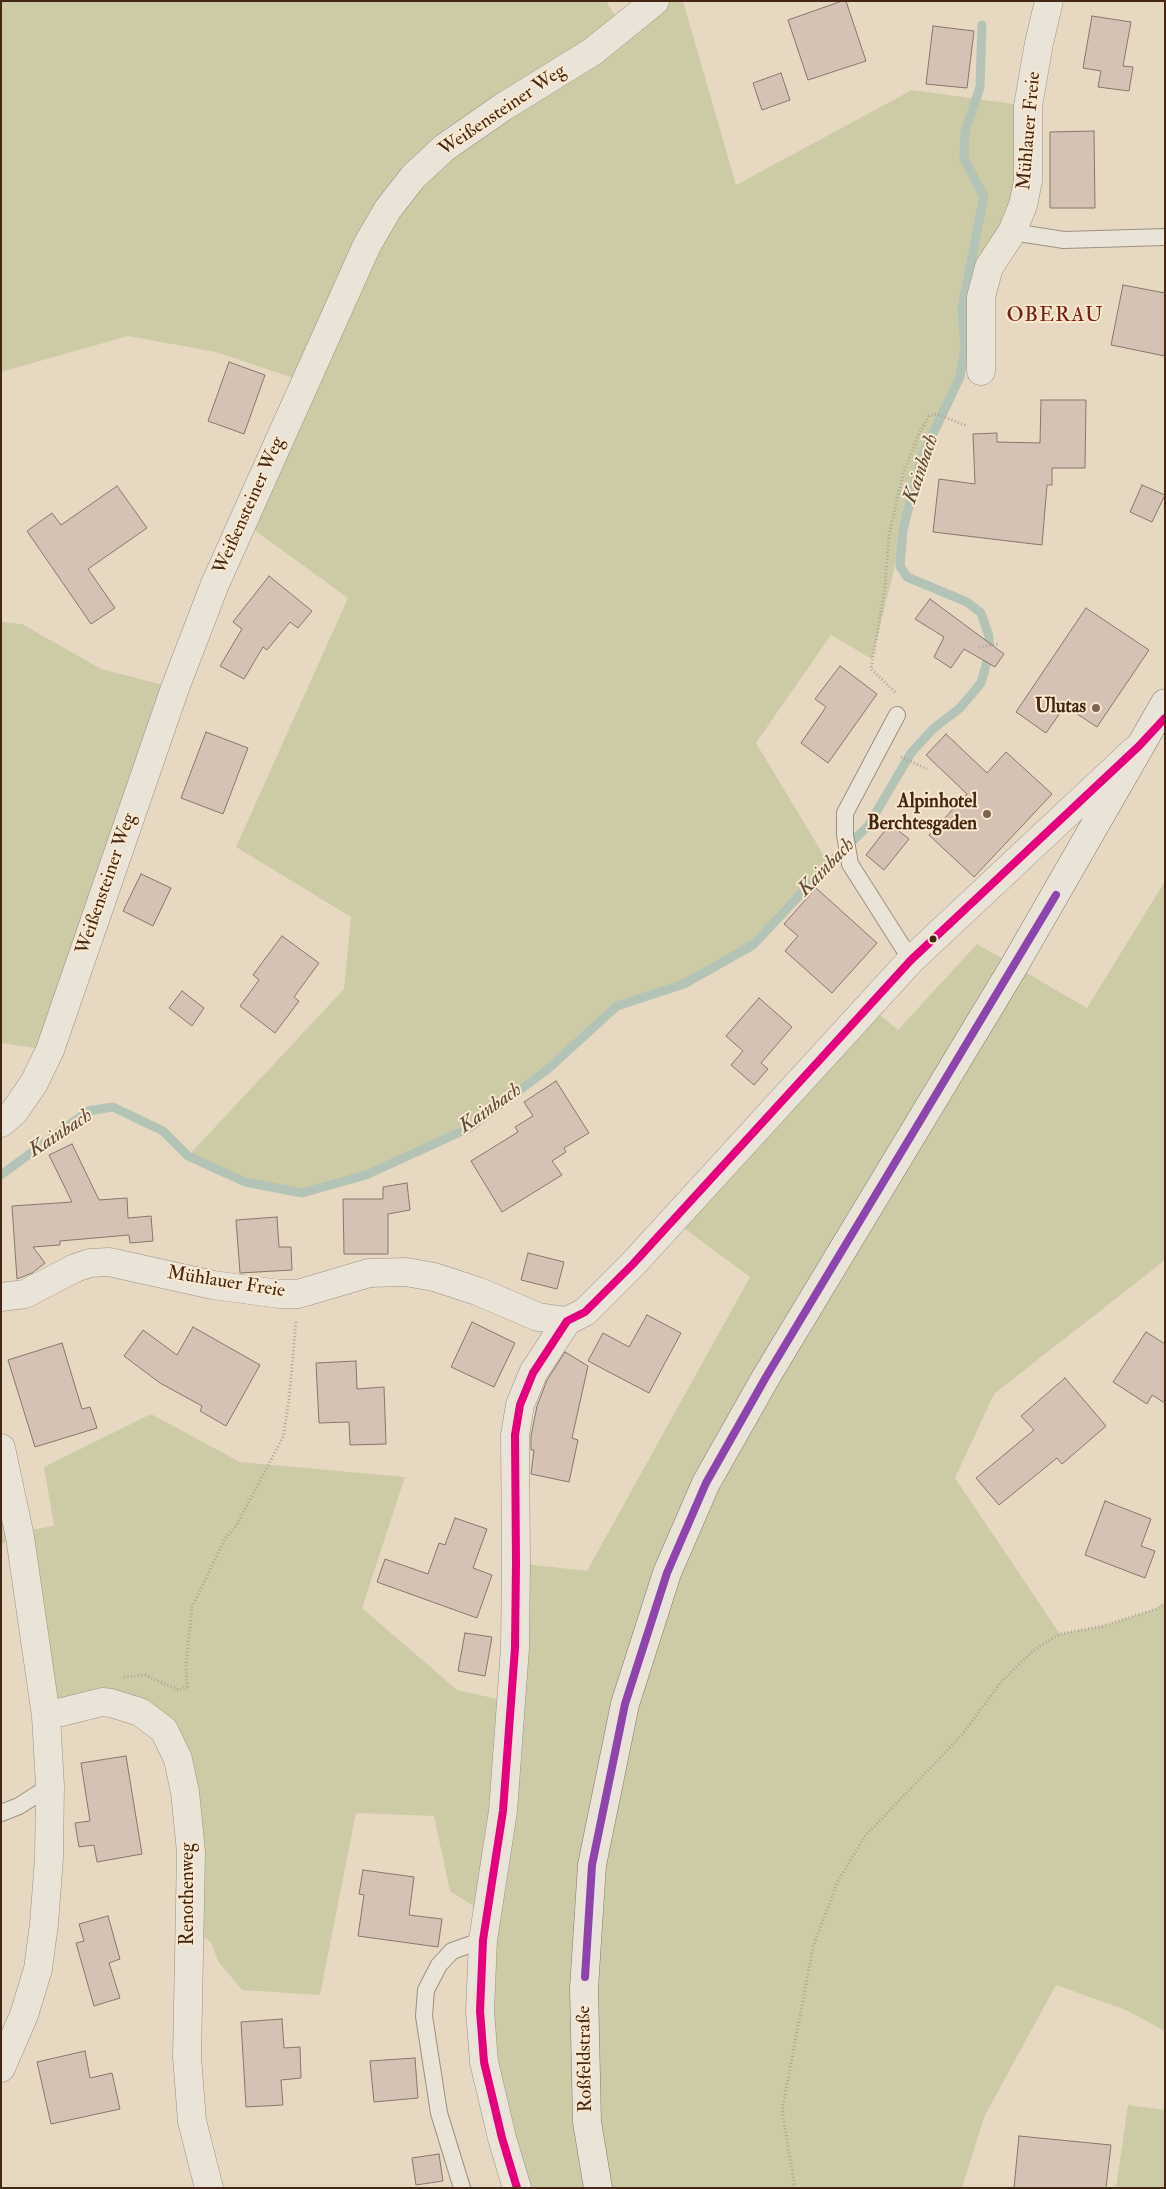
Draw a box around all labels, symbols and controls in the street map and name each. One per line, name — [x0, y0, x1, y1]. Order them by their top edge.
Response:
street label: Weißensteiner Weg — [435, 60, 571, 162]
street label: Mühlauer Freie — [1013, 71, 1047, 191]
district label: OBERAU — [1006, 303, 1104, 329]
water label: Kainbach — [899, 431, 945, 507]
street label: Weißensteiner Weg — [209, 434, 291, 578]
place label: Ulutas — [1035, 697, 1086, 719]
marker: Ulutas — [1090, 702, 1102, 714]
place label: Alpinhotel Berchtesgaden — [867, 792, 977, 836]
marker: Alpinhotel Berchtesgaden — [981, 808, 993, 820]
street label: Weißensteiner Weg — [72, 810, 142, 958]
water label: Kainbach — [794, 834, 860, 902]
unlabelled marker — [928, 934, 938, 944]
water label: Kainbach — [455, 1079, 527, 1139]
water label: Kainbach — [25, 1104, 97, 1164]
street label: Mühlauer Freie — [166, 1262, 286, 1304]
street label: Renothenweg — [178, 1843, 200, 1945]
street label: Roßfeldstraße — [574, 2006, 598, 2112]

